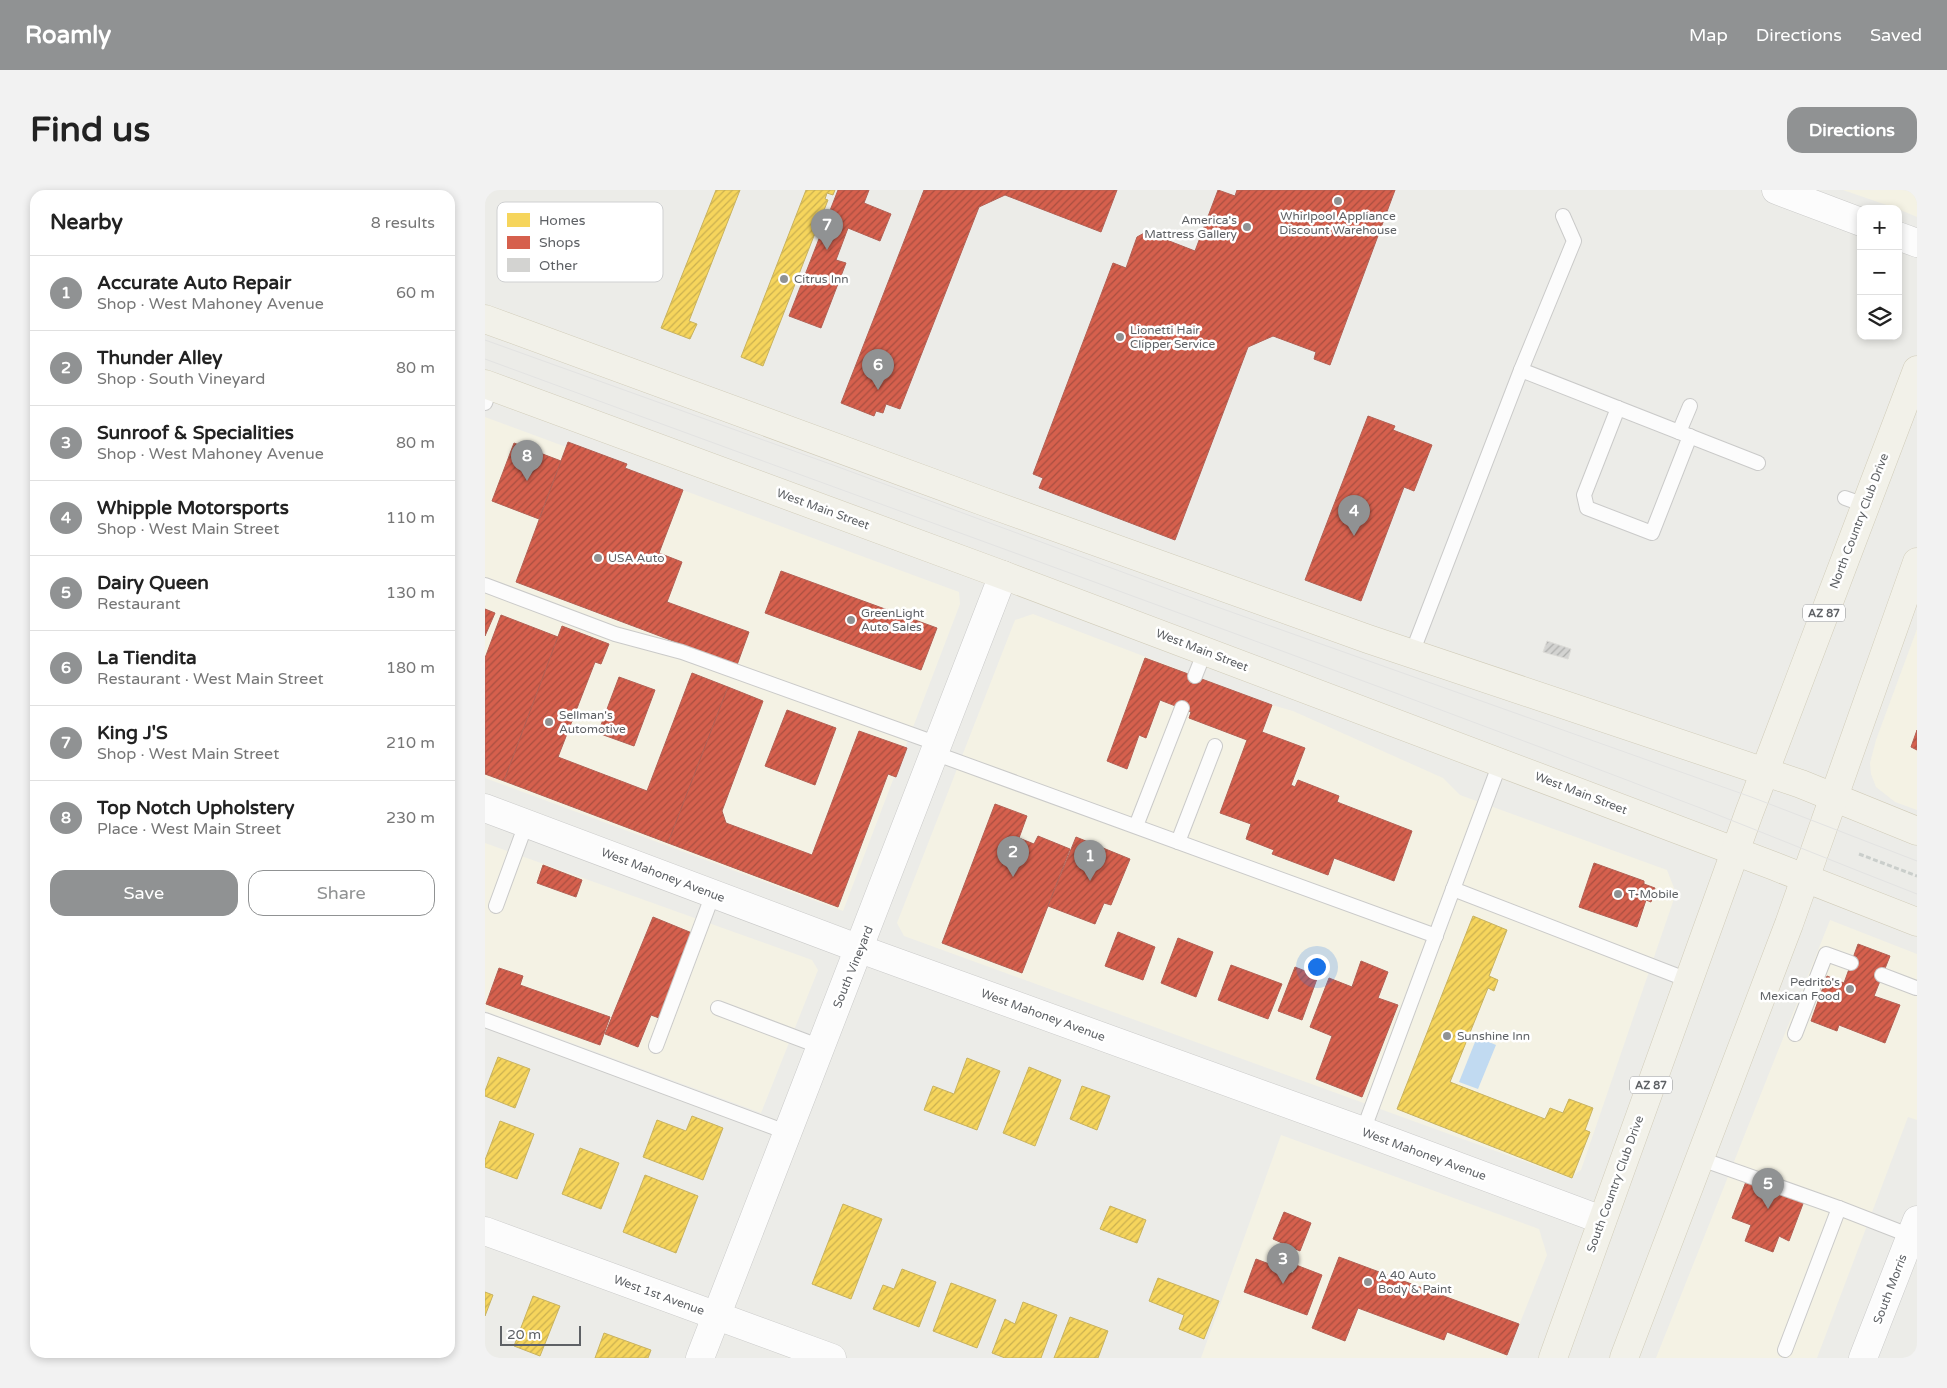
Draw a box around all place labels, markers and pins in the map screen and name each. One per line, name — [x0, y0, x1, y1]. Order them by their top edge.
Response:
marker: Whirlpool Appliance Discount Warehouse — [1332, 195, 1344, 207]
pin: 7 — [811, 209, 843, 250]
place label: Whirlpool Appliance Discount Warehouse — [1279, 209, 1397, 237]
place label: America's Mattress Gallery — [1144, 213, 1238, 241]
marker: America's Mattress Gallery — [1241, 221, 1253, 233]
place label: Citrus Inn — [794, 272, 849, 286]
marker: Citrus Inn — [778, 273, 790, 285]
place label: Lionetti Hair Clipper Service — [1130, 323, 1215, 351]
marker: Lionetti Hair Clipper Service — [1114, 331, 1126, 343]
pin: 6 — [862, 349, 894, 390]
pin: 8 — [511, 440, 543, 481]
pin: 4 — [1338, 495, 1370, 536]
place label: USA Auto — [608, 551, 664, 565]
marker: USA Auto — [592, 552, 604, 564]
place label: GreenLight Auto Sales — [861, 606, 925, 634]
marker: GreenLight Auto Sales — [845, 614, 857, 626]
place label: Sellman's Automotive — [559, 708, 626, 736]
marker: Sellman's Automotive — [543, 716, 555, 728]
pin: 2 — [997, 836, 1029, 877]
pin: 1 — [1074, 840, 1106, 881]
place label: T-Mobile — [1628, 887, 1679, 901]
marker: T-Mobile — [1612, 888, 1624, 900]
place label: Pedrito's Mexican Food — [1760, 975, 1840, 1003]
marker: Pedrito's Mexican Food — [1844, 983, 1856, 995]
place label: Sunshine Inn — [1457, 1029, 1530, 1043]
marker: Sunshine Inn — [1441, 1030, 1453, 1042]
pin: 5 — [1752, 1168, 1784, 1209]
pin: 3 — [1267, 1243, 1299, 1284]
place label: A 40 Auto Body & Paint — [1378, 1268, 1452, 1296]
marker: A 40 Auto Body & Paint — [1362, 1276, 1374, 1288]

